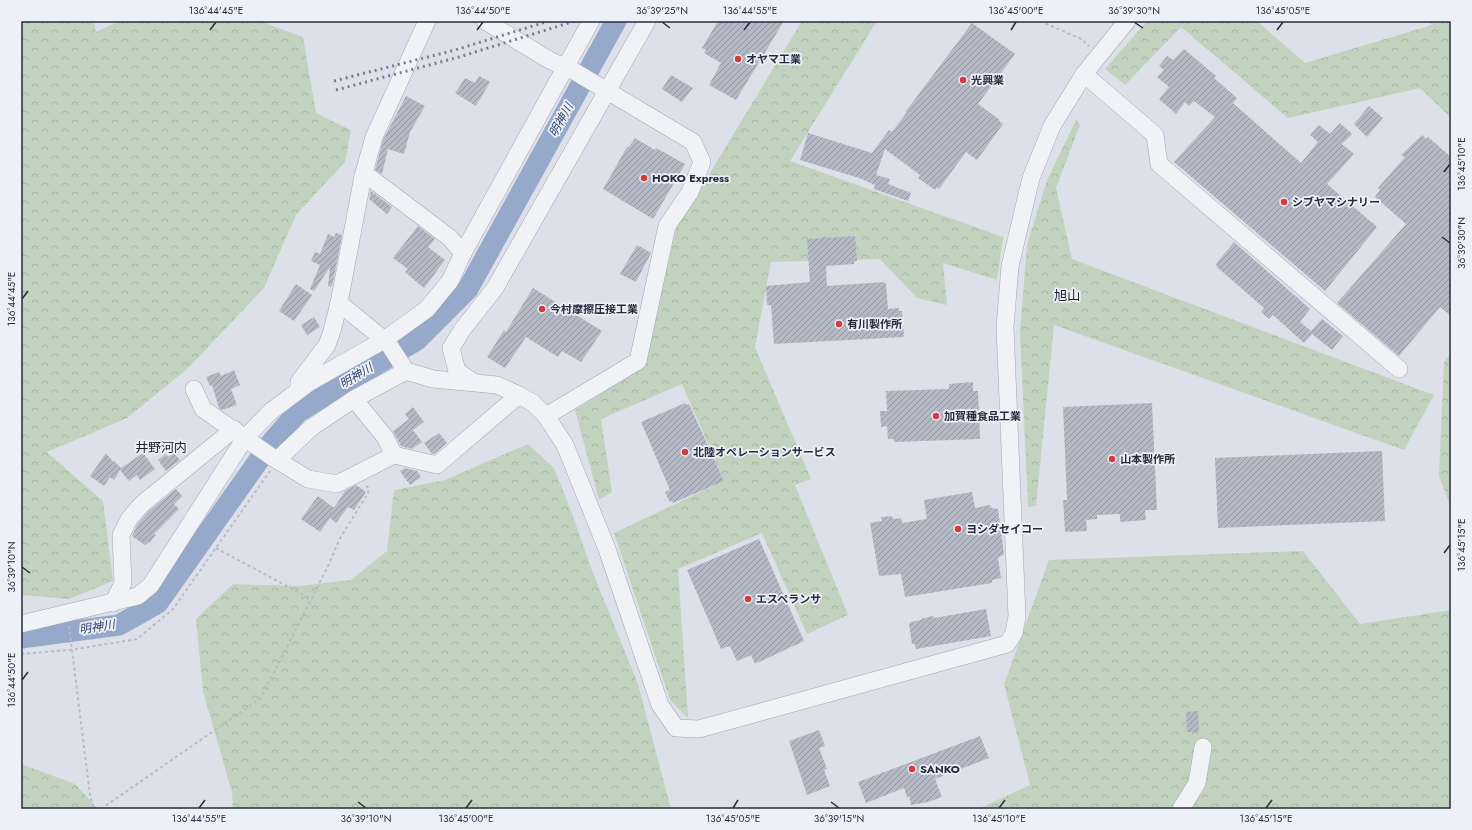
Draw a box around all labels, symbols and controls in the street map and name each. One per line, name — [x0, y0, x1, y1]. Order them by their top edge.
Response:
text: 136°44'45"E — [189, 3, 243, 18]
text: 136°44'50"E — [456, 3, 510, 18]
text: 36°39'25"N — [636, 3, 688, 18]
text: 136°44'55"E — [723, 3, 777, 18]
text: 136°45'00"E — [989, 3, 1043, 18]
text: 36°39'30"N — [1108, 3, 1160, 18]
text: 136°45'05"E — [1256, 3, 1310, 18]
place label: オヤマ工業 — [746, 51, 801, 67]
marker: オヤマ工業 — [733, 54, 743, 64]
place label: 光興業 — [971, 72, 1004, 88]
marker: 光興業 — [958, 75, 968, 85]
water label: 明神川 — [544, 98, 579, 140]
text: 136°45'10"E — [1454, 137, 1469, 191]
place label: HOKO Express — [652, 170, 729, 186]
marker: HOKO Express — [639, 173, 649, 183]
place label: シブヤマシナリー — [1292, 194, 1380, 210]
marker: シブヤマシナリー — [1279, 197, 1289, 207]
text: 36°39'30"N — [1454, 217, 1469, 269]
text: 136°44'45"E — [4, 272, 19, 326]
district label: 旭山 — [1054, 286, 1080, 305]
place label: 今村摩擦圧接工業 — [550, 301, 638, 317]
marker: 今村摩擦圧接工業 — [537, 304, 547, 314]
place label: 有川製作所 — [847, 316, 902, 332]
marker: 有川製作所 — [834, 319, 844, 329]
water label: 明神川 — [336, 358, 378, 393]
place label: 加賀種食品工業 — [944, 408, 1021, 424]
marker: 加賀種食品工業 — [931, 411, 941, 421]
district label: 井野河内 — [135, 438, 187, 457]
place label: 北陸オペレーションサービス — [693, 444, 836, 460]
marker: 北陸オペレーションサービス — [680, 447, 690, 457]
place label: 山本製作所 — [1120, 451, 1175, 467]
marker: 山本製作所 — [1107, 454, 1117, 464]
text: 136°45'15"E — [1454, 518, 1469, 572]
place label: ヨシダセイコー — [966, 521, 1043, 537]
marker: ヨシダセイコー — [953, 524, 963, 534]
text: 36°39'10"N — [4, 542, 19, 592]
place label: エスペランサ — [756, 591, 821, 607]
marker: エスペランサ — [743, 594, 753, 604]
water label: 明神川 — [78, 615, 118, 639]
text: 136°44'50"E — [4, 653, 19, 707]
place label: SANKO — [920, 761, 960, 777]
marker: SANKO — [907, 764, 917, 774]
text: 136°44'55"E — [172, 811, 226, 826]
text: 36°39'10"N — [341, 811, 391, 826]
text: 136°45'00"E — [439, 811, 493, 826]
text: 136°45'05"E — [706, 811, 760, 826]
text: 36°39'15"N — [814, 811, 864, 826]
text: 136°45'10"E — [972, 811, 1026, 826]
text: 136°45'15"E — [1239, 811, 1293, 826]

